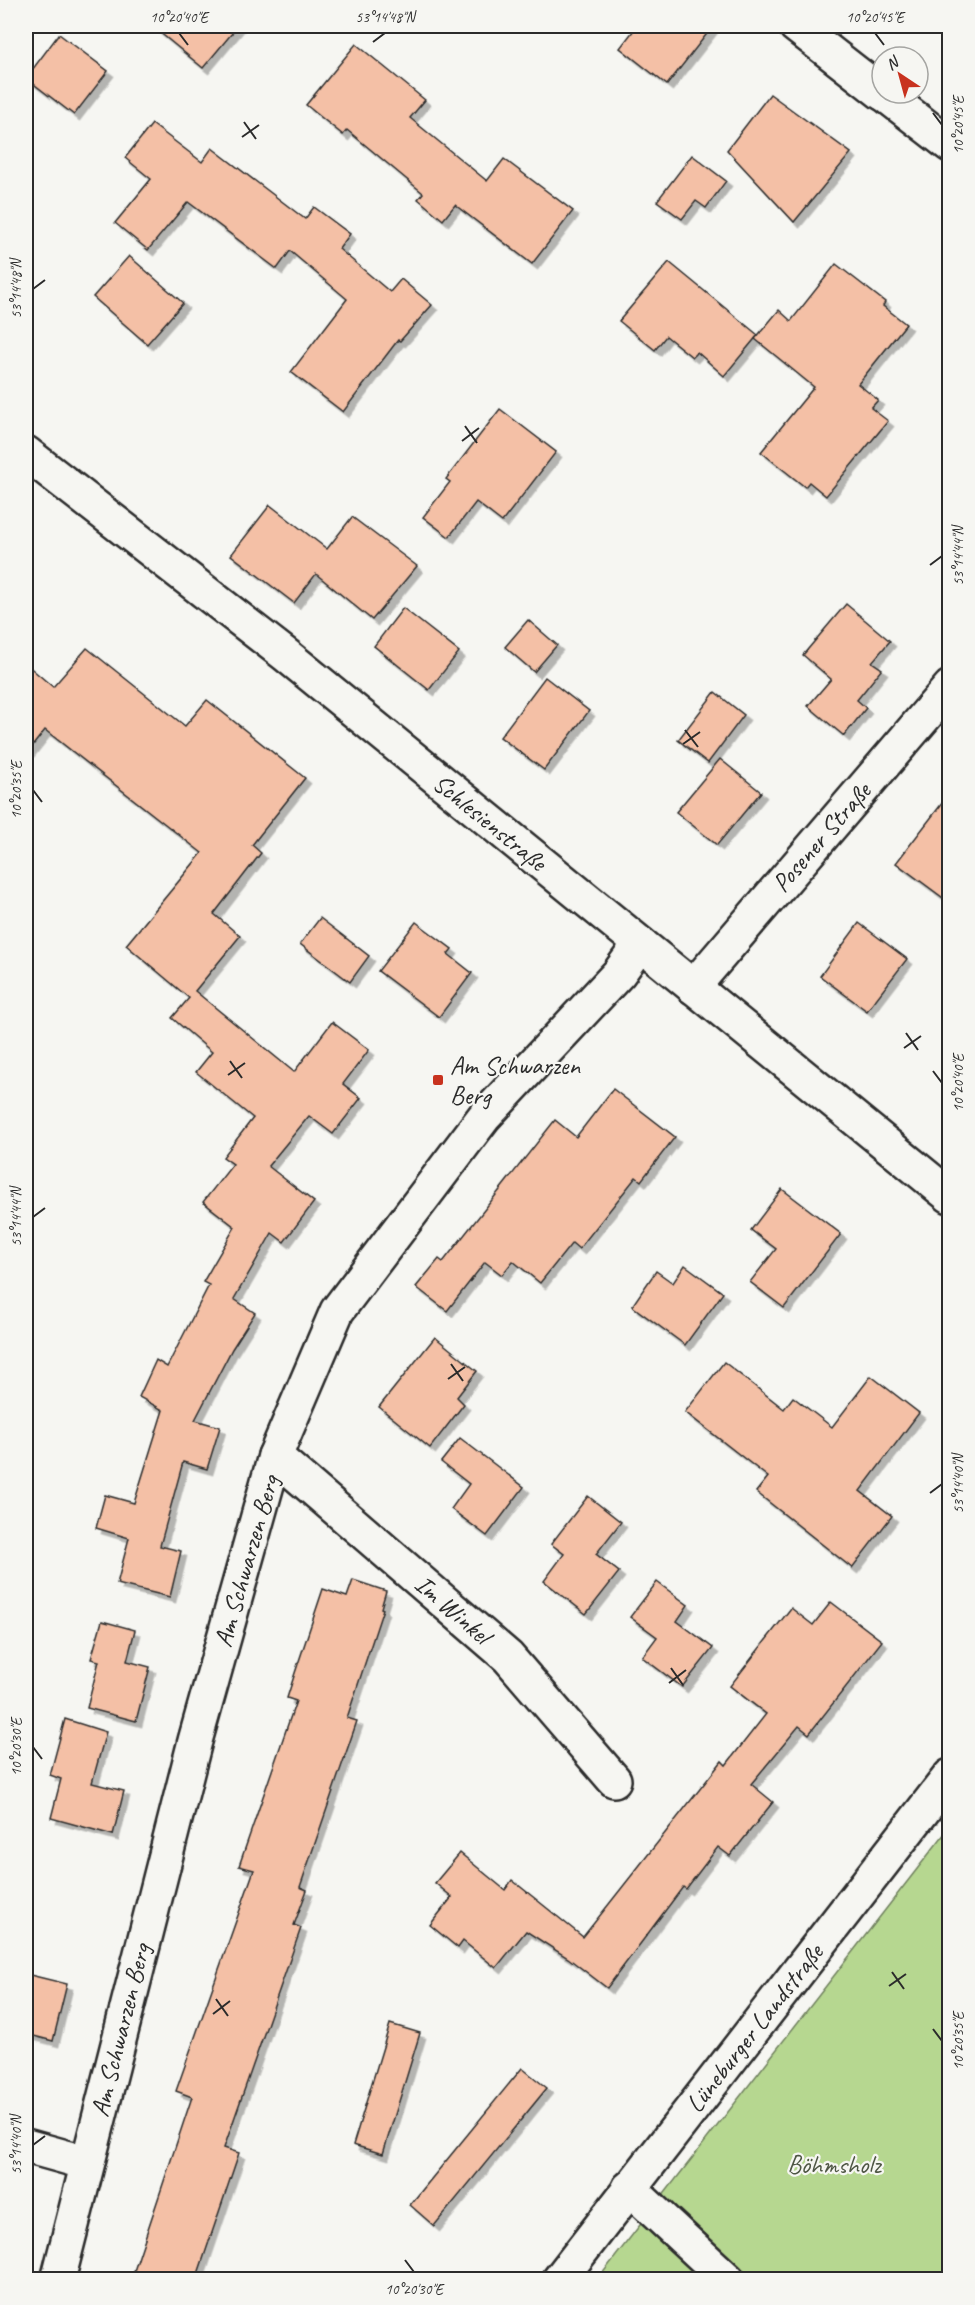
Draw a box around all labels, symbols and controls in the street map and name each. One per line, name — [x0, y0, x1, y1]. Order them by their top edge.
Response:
text: 10°20'40"E — [150, 8, 210, 27]
text: 53°14'48"N — [355, 8, 418, 27]
text: 10°20'45"E — [846, 8, 906, 27]
north arrow — [870, 45, 930, 105]
text: N — [882, 51, 904, 75]
text: 10°20'45"E — [949, 94, 968, 154]
text: 53°14'48"N — [7, 256, 26, 319]
text: 53°14'44"N — [949, 523, 968, 586]
text: 10°20'35"E — [7, 759, 26, 819]
street label: Schlesienstraße — [426, 766, 555, 880]
street label: Posener Straße — [765, 774, 880, 899]
place label: Am Schwarzen Berg — [450, 1049, 581, 1112]
text: 10°20'40"E — [949, 1052, 968, 1112]
marker: Am Schwarzen Berg — [431, 1073, 445, 1087]
text: 53°14'44"N — [7, 1184, 26, 1247]
text: 53°14'40"N — [949, 1451, 968, 1514]
street label: Am Schwarzen Berg — [206, 1470, 287, 1651]
street label: Im Winkel — [408, 1568, 501, 1654]
text: 10°20'30"E — [7, 1716, 26, 1776]
street label: Lüneburger Landstraße — [678, 1935, 832, 2119]
street label: Am Schwarzen Berg — [83, 1939, 158, 2120]
text: 10°20'35"E — [949, 2010, 968, 2070]
text: 53°14'40"N — [7, 2112, 26, 2175]
park label: Böhmsholz — [787, 2148, 882, 2181]
text: 10°20'30"E — [385, 2280, 445, 2299]

